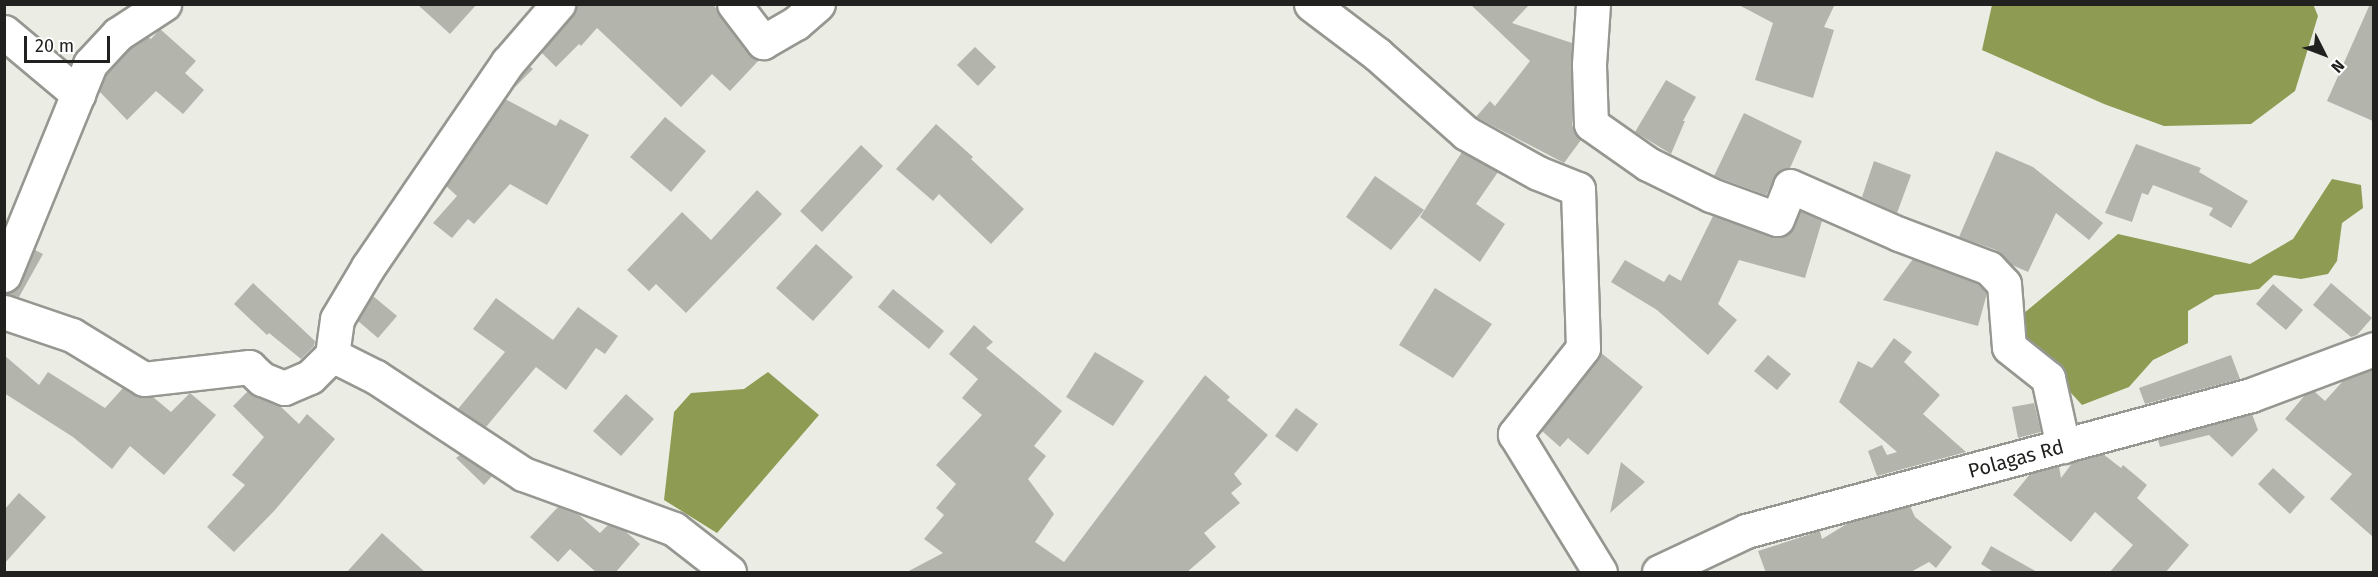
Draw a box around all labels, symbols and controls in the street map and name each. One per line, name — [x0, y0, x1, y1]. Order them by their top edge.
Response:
scale bar — [27, 24, 112, 62]
north arrow — [2294, 24, 2354, 84]
text: 20 m — [35, 35, 74, 57]
text: N — [2327, 56, 2348, 77]
street label: Polagas Rd — [1965, 435, 2067, 483]

